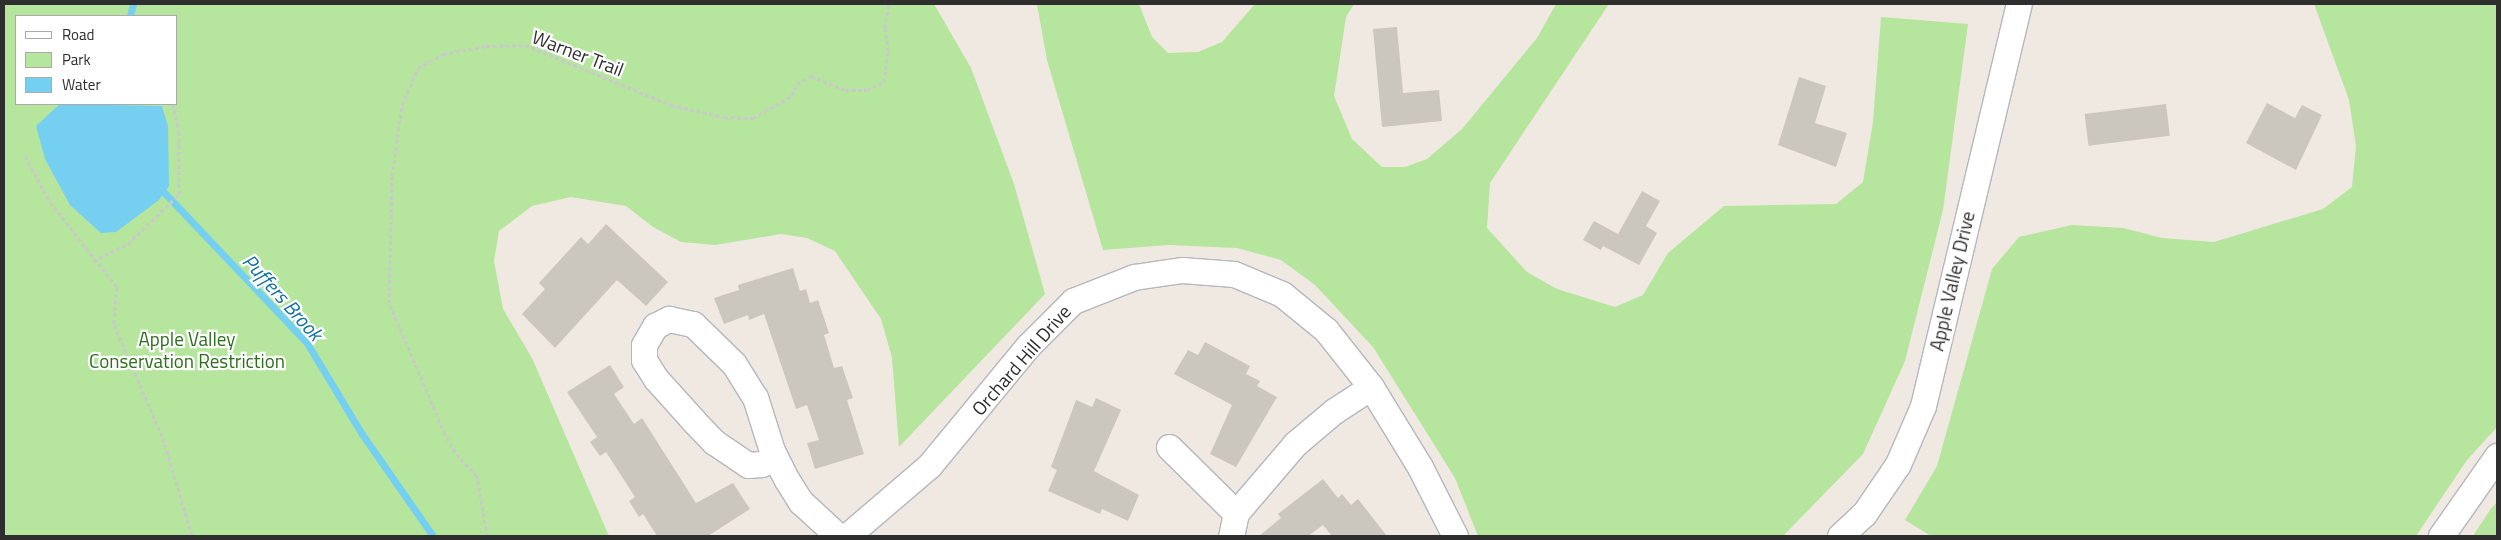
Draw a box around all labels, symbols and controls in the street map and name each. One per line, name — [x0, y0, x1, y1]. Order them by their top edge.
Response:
legend — [15, 15, 178, 105]
text: Road — [62, 23, 94, 46]
street label: Warner Trail — [529, 25, 627, 81]
text: Park — [62, 48, 91, 71]
text: Water — [62, 73, 101, 96]
street label: Apple Valley Drive — [1925, 209, 1979, 353]
water label: Puffers Brook — [238, 249, 328, 345]
street label: Orchard Hill Drive — [967, 300, 1075, 420]
park label: Apple Valley Conservation Restriction — [89, 328, 285, 372]

